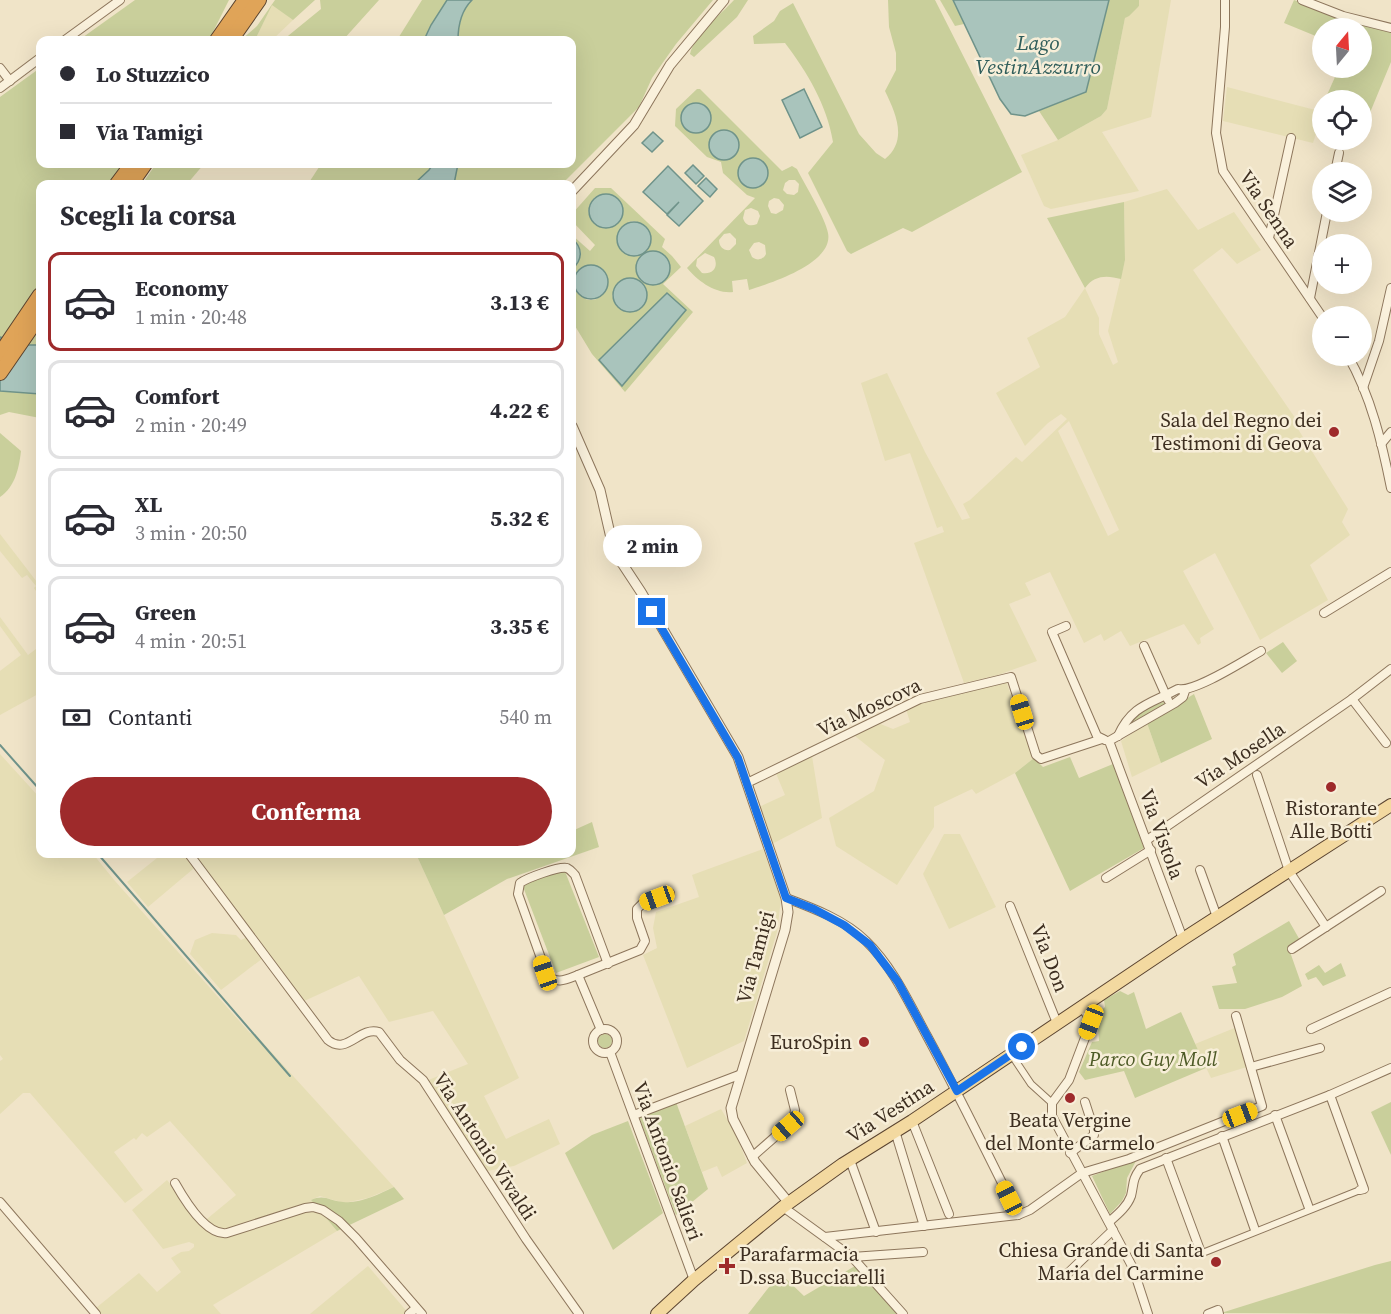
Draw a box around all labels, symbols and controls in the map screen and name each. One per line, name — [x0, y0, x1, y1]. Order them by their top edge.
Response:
north arrow — [1312, 18, 1372, 78]
map controls — [1312, 18, 1372, 366]
water label: Lago VestinAzzurro — [975, 28, 1101, 81]
text: Lo Stuzzico — [96, 59, 210, 89]
button: locate — [1312, 90, 1372, 150]
text: Via Tamigi — [96, 117, 203, 147]
button: layers — [1312, 162, 1372, 222]
street label: Via Senna — [1233, 164, 1306, 254]
text: Scegli la corsa — [60, 197, 236, 234]
button: + — [1312, 234, 1372, 294]
text: Economy — [135, 273, 229, 303]
icon: car — [63, 275, 117, 329]
text: 3.13 € — [490, 287, 549, 317]
text: 1 min · 20:48 — [135, 303, 247, 331]
button: − — [1312, 306, 1372, 366]
text: Comfort — [135, 381, 219, 411]
icon: car — [63, 383, 117, 437]
text: 4.22 € — [490, 395, 549, 425]
place label: Sala del Regno dei Testimoni di Geova — [1152, 406, 1323, 457]
text: 2 min · 20:49 — [135, 411, 247, 439]
marker: Sala del Regno dei Testimoni di Geova — [1327, 425, 1341, 439]
text: XL — [135, 489, 162, 519]
icon: car — [63, 491, 117, 545]
text: 5.32 € — [490, 503, 549, 533]
text: 3 min · 20:50 — [135, 519, 247, 547]
callout: 2 min — [602, 525, 702, 567]
text: 2 min — [627, 532, 678, 560]
text: Green — [135, 597, 196, 627]
route end — [638, 598, 665, 625]
icon: car — [63, 599, 117, 653]
text: 3.35 € — [490, 611, 549, 641]
text: 4 min · 20:51 — [135, 627, 247, 655]
street label: Via Moscova — [812, 670, 926, 743]
car — [1008, 692, 1036, 732]
icon: cash — [60, 701, 93, 734]
text: Contanti — [108, 702, 192, 732]
text: 540 m — [499, 703, 552, 731]
street label: Via Mosella — [1190, 714, 1291, 795]
button: Conferma — [60, 777, 552, 846]
marker: Ristorante Alle Botti — [1324, 780, 1338, 794]
street label: Via Vistola — [1133, 785, 1191, 884]
place label: Ristorante Alle Botti — [1285, 794, 1377, 845]
car — [637, 883, 677, 913]
street label: Via Tamigi — [729, 907, 781, 1006]
street label: Via Don — [1024, 920, 1076, 996]
car — [531, 953, 559, 993]
car — [1076, 1002, 1106, 1042]
place label: EuroSpin — [770, 1028, 852, 1056]
route start — [1008, 1033, 1035, 1060]
marker: EuroSpin — [857, 1035, 871, 1049]
park label: Parco Guy Moll — [1088, 1045, 1218, 1073]
street label: Via Antonio Vivaldi — [427, 1067, 543, 1226]
street label: Via Vestina — [841, 1072, 940, 1150]
street label: Via Antonio Salieri — [626, 1078, 710, 1244]
marker: Beata Vergine del Monte Carmelo — [1063, 1091, 1077, 1105]
car — [1220, 1100, 1260, 1130]
place label: Beata Vergine del Monte Carmelo — [985, 1106, 1155, 1157]
car — [769, 1107, 807, 1145]
car — [993, 1178, 1025, 1218]
place label: Chiesa Grande di Santa Maria del Carmine — [998, 1236, 1205, 1287]
place label: Parafarmacia D.ssa Bucciarelli — [739, 1240, 886, 1291]
marker: Chiesa Grande di Santa Maria del Carmine — [1209, 1255, 1223, 1269]
marker: Parafarmacia D.ssa Bucciarelli — [720, 1259, 734, 1273]

